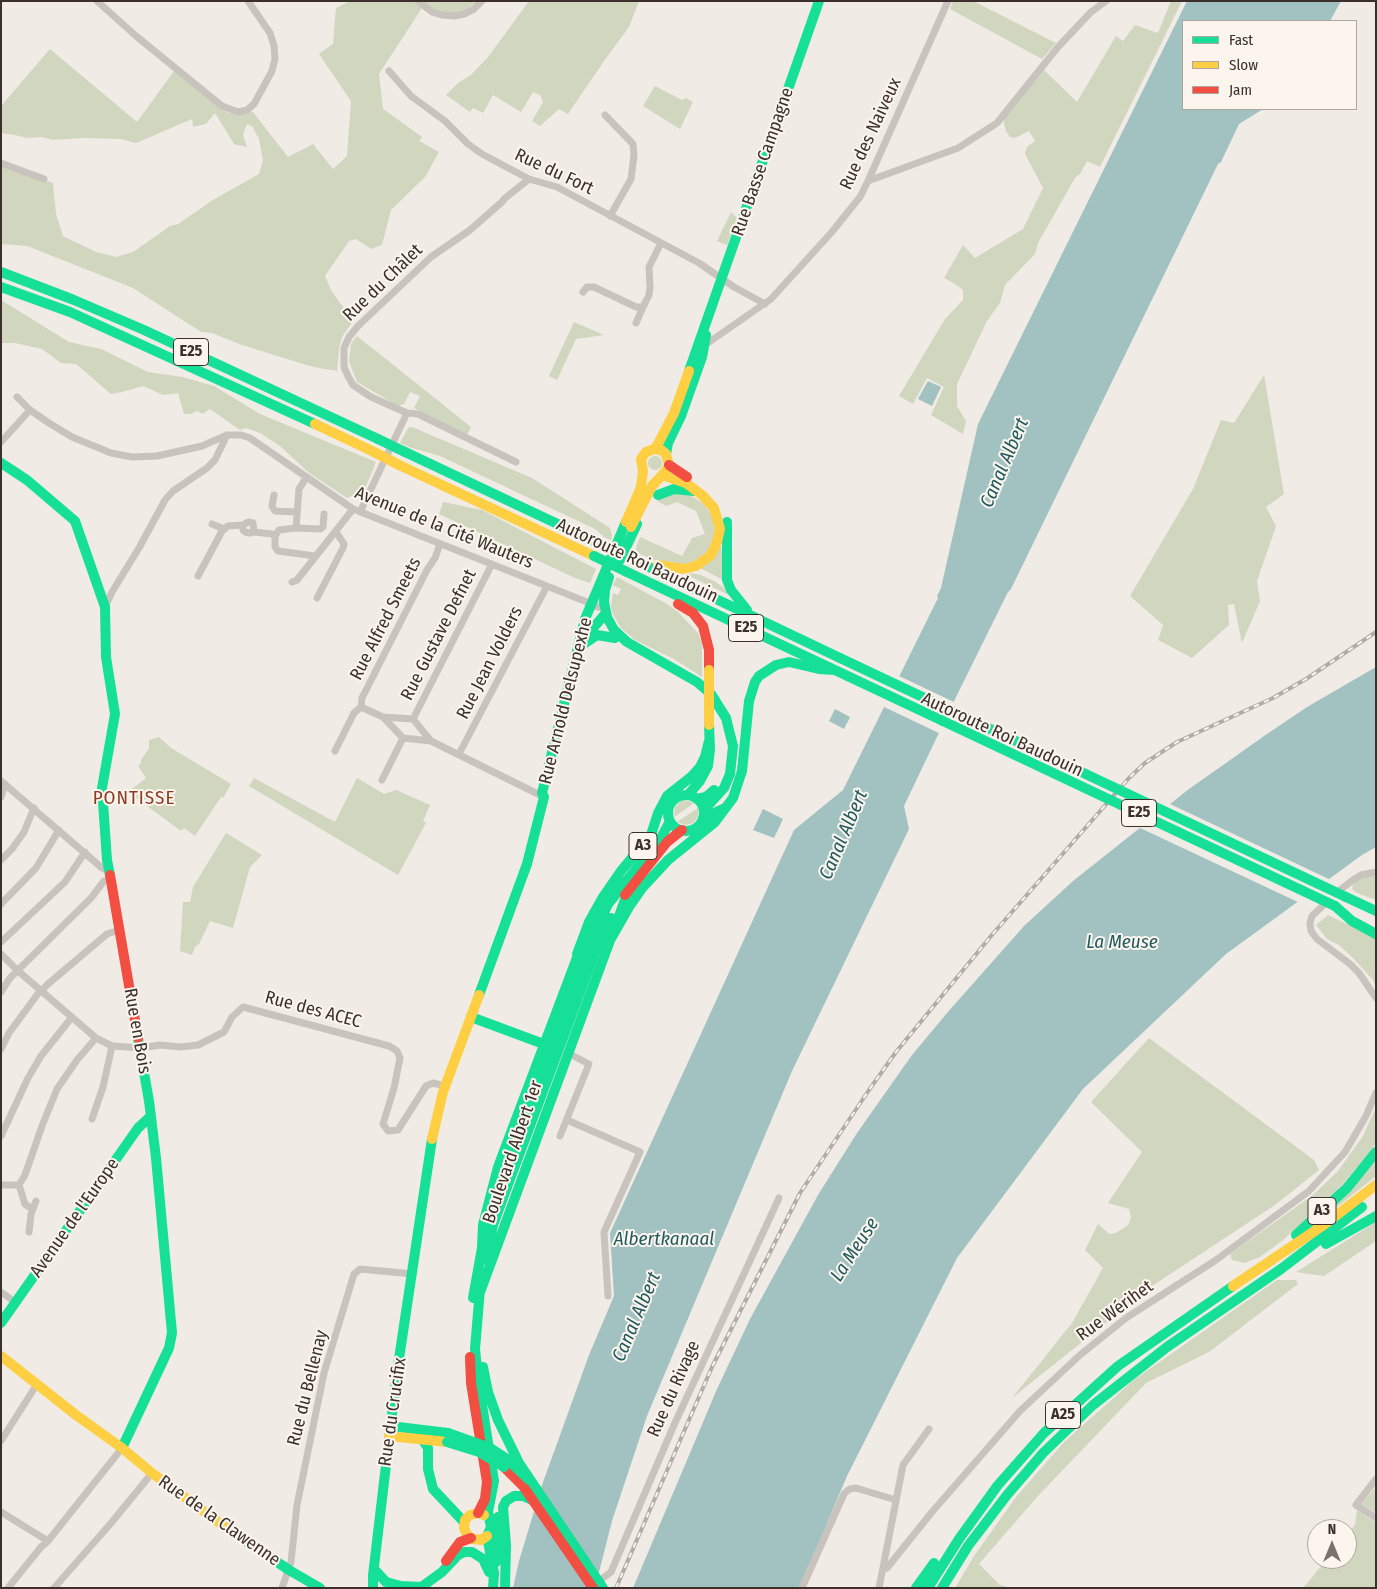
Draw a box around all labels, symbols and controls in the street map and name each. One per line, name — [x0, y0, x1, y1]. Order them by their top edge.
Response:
legend — [1182, 20, 1357, 110]
text: Fast — [1229, 31, 1253, 49]
text: Slow — [1229, 56, 1258, 74]
street label: Rue des Naiveux — [836, 75, 906, 193]
text: Jam — [1229, 81, 1252, 99]
street label: Rue Basse Campagne — [727, 85, 799, 239]
street label: Rue du Fort — [511, 144, 597, 200]
street label: Rue du Châlet — [339, 240, 427, 326]
road number: E25 — [174, 338, 208, 366]
water label: Canal Albert — [976, 415, 1034, 511]
street label: Avenue de la Cité Wauters — [352, 482, 536, 574]
street label: Autoroute Roi Baudouin — [553, 514, 721, 608]
street label: Rue Alfred Smeets — [346, 554, 426, 684]
street label: Rue Gustave Defnet — [397, 566, 481, 704]
street label: Rue Jean Volders — [452, 603, 528, 723]
road number: E25 — [728, 614, 764, 641]
street label: Rue Arnold Delsupexhe — [535, 615, 597, 787]
street label: Autoroute Roi Baudouin — [918, 688, 1086, 782]
water label: Canal Albert — [815, 787, 873, 883]
district label: PONTISSE — [92, 788, 176, 810]
road number: E25 — [1122, 800, 1156, 826]
road number: A3 — [629, 832, 657, 859]
water label: La Meuse — [1086, 932, 1158, 954]
street label: Rue en Bois — [119, 987, 155, 1075]
street label: Rue des ACEC — [263, 987, 363, 1033]
street label: Boulevard Albert 1er — [478, 1078, 548, 1226]
street label: Avenue de l'Europe — [26, 1154, 124, 1282]
road number: A3 — [1308, 1198, 1336, 1224]
water label: La Meuse — [826, 1214, 884, 1286]
water label: Albertkanaal — [614, 1229, 714, 1251]
water label: Canal Albert — [608, 1269, 666, 1365]
street label: Rue Wérihet — [1072, 1276, 1158, 1346]
street label: Rue du Bellenay — [283, 1328, 333, 1448]
street label: Rue du Rivage — [643, 1337, 705, 1441]
street label: Rue du Crucifix — [375, 1356, 411, 1468]
road number: A25 — [1046, 1402, 1080, 1428]
street label: Rue de la Clawenne — [154, 1471, 284, 1571]
north arrow — [1307, 1519, 1357, 1569]
text: N — [1328, 1521, 1336, 1538]

